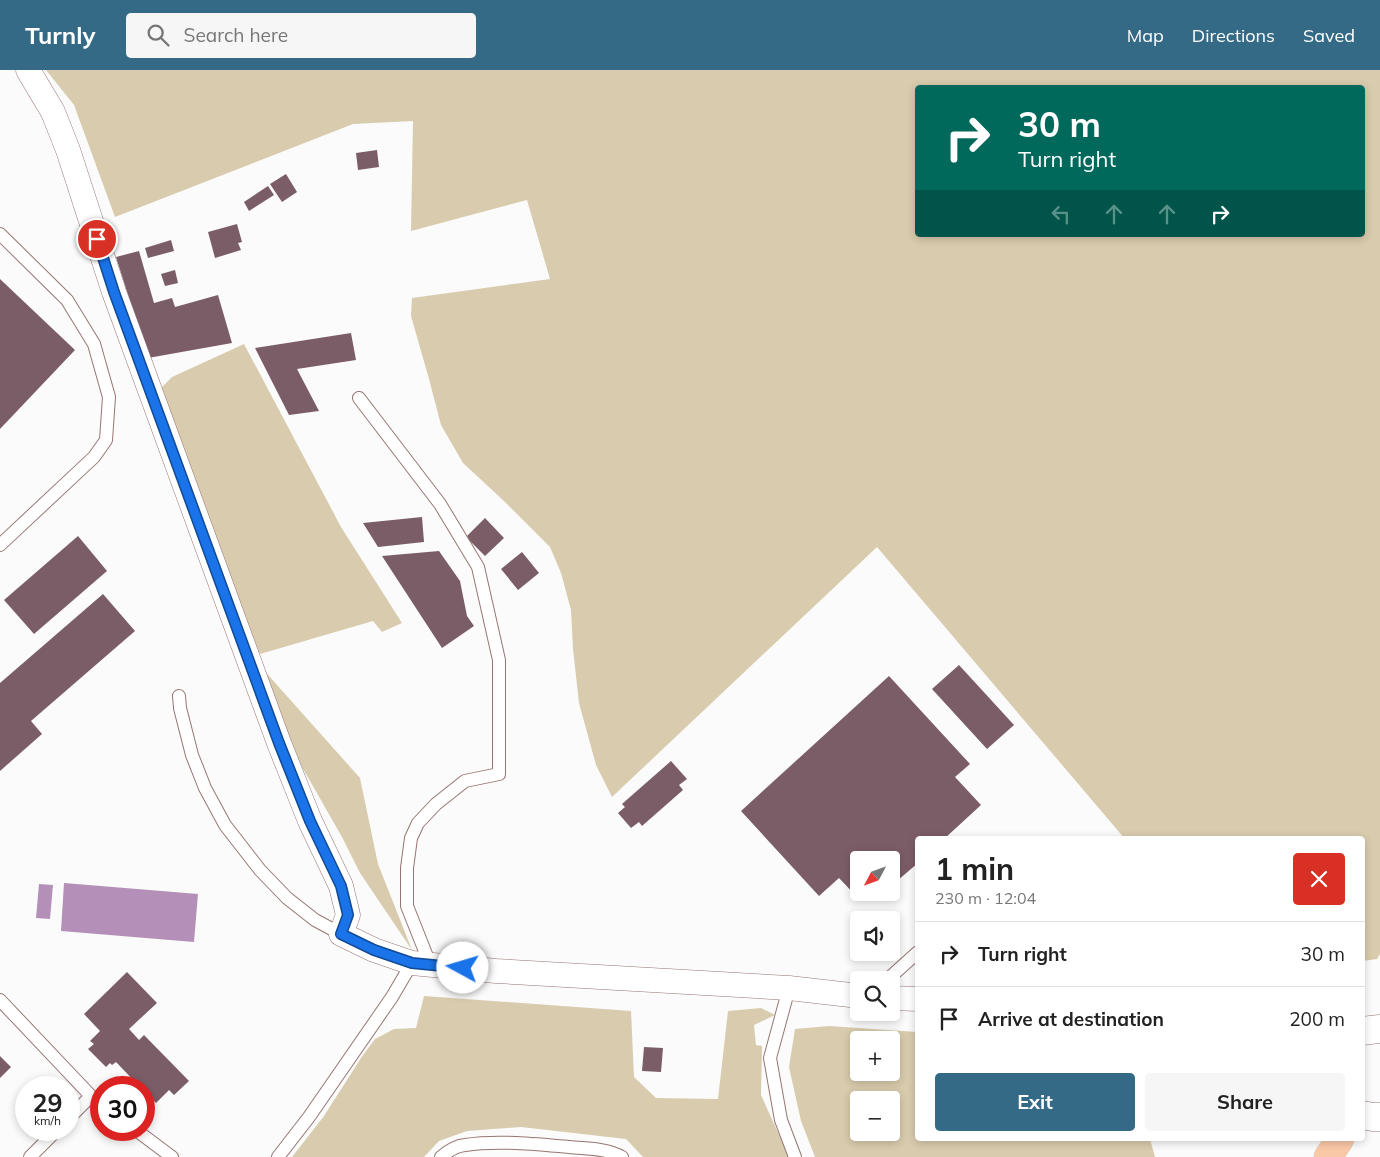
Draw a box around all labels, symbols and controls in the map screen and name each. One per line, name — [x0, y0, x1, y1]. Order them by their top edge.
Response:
search box — [126, 13, 476, 58]
text: Turnly — [25, 20, 96, 50]
icon: search — [144, 21, 172, 49]
text: Search here — [184, 23, 288, 47]
text: Map — [1127, 24, 1164, 47]
text: Directions — [1192, 24, 1275, 47]
text: Saved — [1303, 24, 1355, 47]
text: 30 m — [1018, 102, 1101, 146]
icon: right — [935, 105, 1000, 170]
text: Turn right — [1018, 145, 1116, 173]
icon: left — [1047, 200, 1075, 228]
icon: ahead — [1100, 200, 1128, 228]
icon: ahead — [1153, 200, 1181, 228]
icon: right — [1206, 200, 1234, 228]
pin — [76, 218, 118, 260]
icon: arrive — [83, 225, 111, 253]
text: 1 min — [935, 850, 1014, 888]
north arrow — [850, 851, 900, 901]
map controls — [850, 851, 900, 1141]
button: close — [1293, 853, 1345, 905]
text: 230 m · 12:04 — [935, 888, 1036, 908]
button: sound — [850, 911, 900, 961]
icon: right — [935, 940, 963, 968]
position arrow — [436, 941, 488, 993]
text: Turn right — [978, 942, 1067, 966]
text: 30 m — [1301, 942, 1345, 966]
button: search — [850, 971, 900, 1021]
icon: arrive — [935, 1005, 963, 1033]
text: Arrive at destination — [978, 1007, 1164, 1031]
text: 200 m — [1289, 1007, 1345, 1031]
button: + — [850, 1031, 900, 1081]
button: Exit — [935, 1073, 1135, 1131]
button: Share — [1145, 1073, 1345, 1131]
speed limit sign: 30 — [90, 1076, 155, 1141]
text: 29 — [32, 1087, 63, 1118]
button: − — [850, 1091, 900, 1141]
text: km/h — [34, 1113, 61, 1128]

